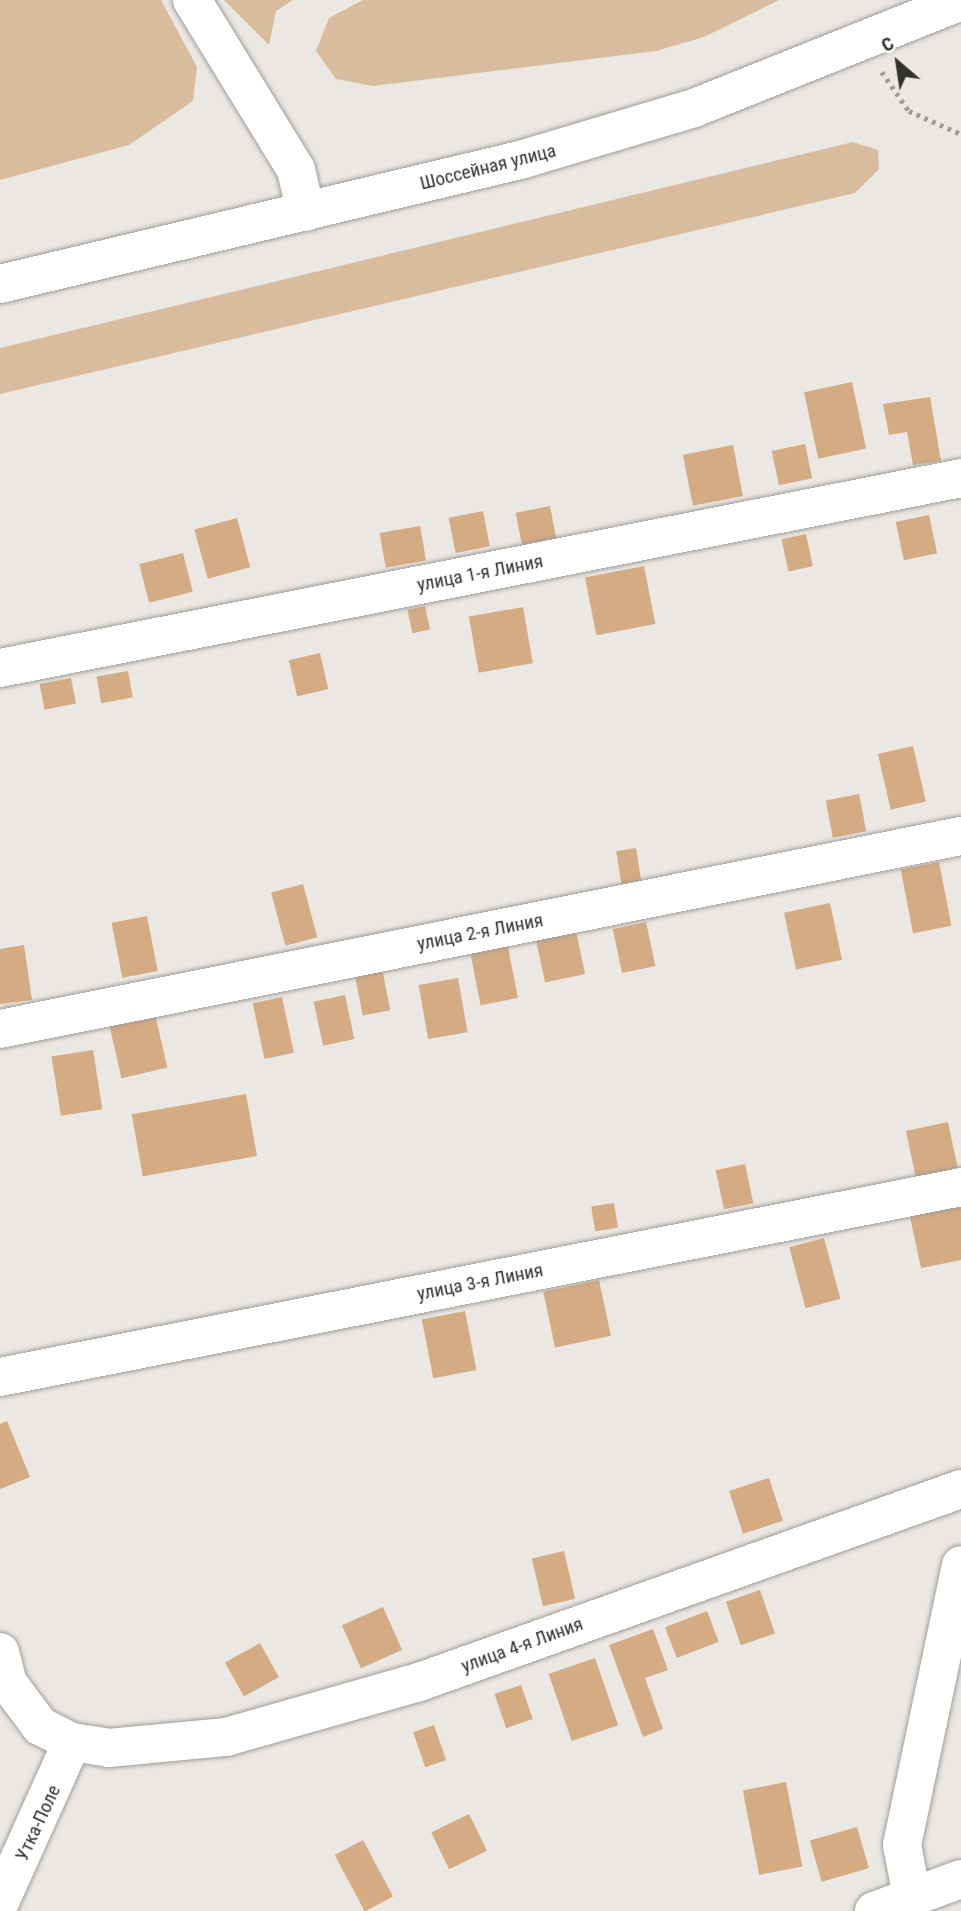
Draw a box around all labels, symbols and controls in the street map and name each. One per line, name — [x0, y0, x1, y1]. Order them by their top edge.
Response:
north arrow — [863, 28, 933, 98]
text: С — [877, 32, 898, 57]
street label: Шоссейная улица — [418, 139, 558, 195]
street label: улица 1-я Линия — [415, 550, 545, 596]
street label: улица 2-я Линия — [415, 909, 545, 955]
street label: улица 3-я Линия — [415, 1259, 545, 1305]
street label: улица 4-я Линия — [458, 1612, 586, 1678]
street label: Утка-Поле — [11, 1781, 65, 1865]

